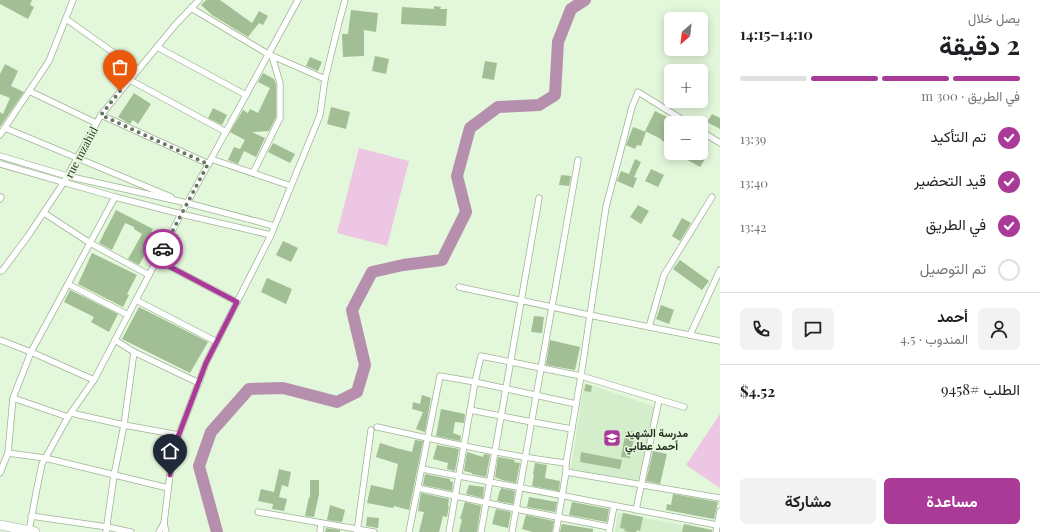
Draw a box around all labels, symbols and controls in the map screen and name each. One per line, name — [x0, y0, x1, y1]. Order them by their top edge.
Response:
text: يصل خلال — [968, 9, 1020, 26]
north arrow — [664, 12, 708, 56]
map controls — [664, 12, 708, 160]
text: 14:10–14:15 — [740, 24, 813, 44]
text: 2 دقيقة — [939, 27, 1020, 62]
pin — [103, 50, 137, 91]
icon: bag — [109, 56, 131, 78]
button: + — [664, 64, 708, 108]
text: في الطريق · 300 m — [922, 87, 1020, 104]
button: − — [664, 116, 708, 160]
street label: rue mzahid — [61, 123, 101, 180]
text: تم التأكيد — [931, 126, 986, 146]
icon: check — [998, 127, 1020, 149]
text: 13:39 — [740, 130, 766, 147]
text: قيد التحضير — [914, 170, 986, 190]
icon: check — [998, 171, 1020, 193]
text: 13:40 — [740, 174, 768, 191]
text: في الطريق — [926, 214, 986, 234]
icon: check — [998, 215, 1020, 237]
text: 13:42 — [740, 218, 767, 235]
courier — [143, 229, 183, 269]
icon: car — [152, 238, 174, 260]
text: تم التوصيل — [920, 258, 986, 278]
text: أحمد — [937, 306, 968, 326]
button: phone — [740, 308, 782, 350]
button: chat — [792, 308, 834, 350]
button: person — [978, 308, 1020, 350]
text: المندوب · 4.5 — [900, 330, 968, 347]
text: الطلب #9458 — [941, 379, 1020, 399]
text: $4.52 — [740, 381, 775, 401]
place label: مدرسة الشهيد أحمد عطابي — [625, 425, 688, 455]
school or university icon: مدرسة الشهيد أحمد عطابي — [602, 428, 622, 448]
pin — [153, 434, 187, 475]
icon: home — [159, 440, 181, 462]
button: مشاركة — [740, 478, 876, 524]
button: مساعدة — [884, 478, 1020, 524]

